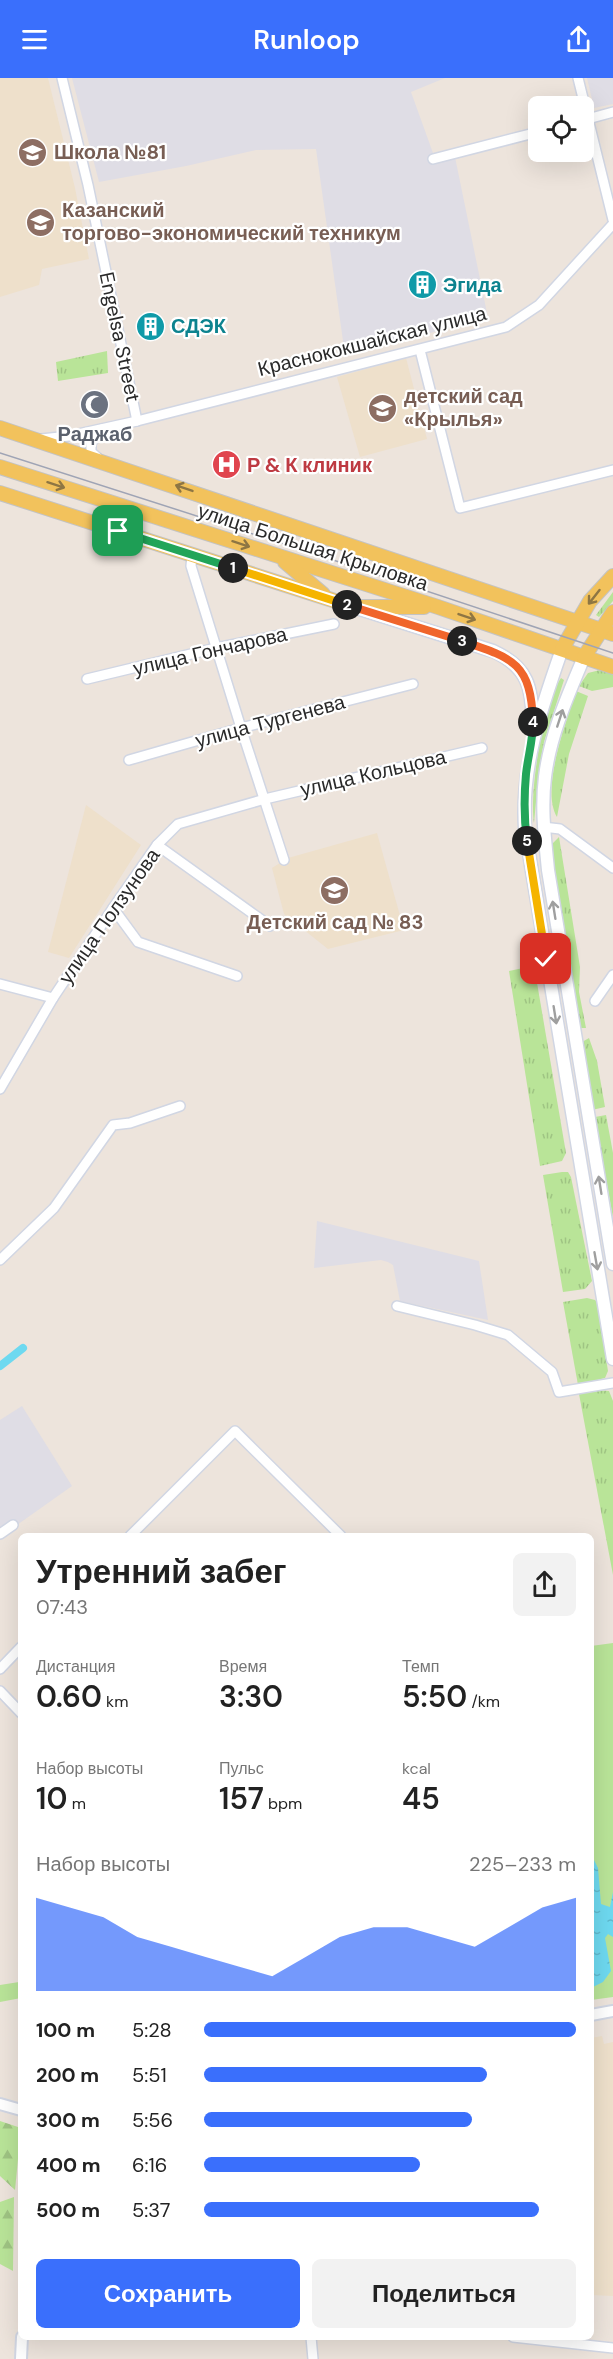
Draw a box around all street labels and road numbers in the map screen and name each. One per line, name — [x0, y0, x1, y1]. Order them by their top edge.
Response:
street label: Engelsa Street — [94, 270, 147, 405]
street label: Краснококшайская улица — [255, 300, 490, 382]
street label: улица Большая Крыловка — [195, 497, 432, 597]
street label: улица Гончарова — [130, 620, 290, 681]
street label: улица Тургенева — [192, 688, 349, 753]
street label: улица Кольцова — [298, 743, 449, 802]
street label: улица Ползунова — [53, 842, 166, 989]

